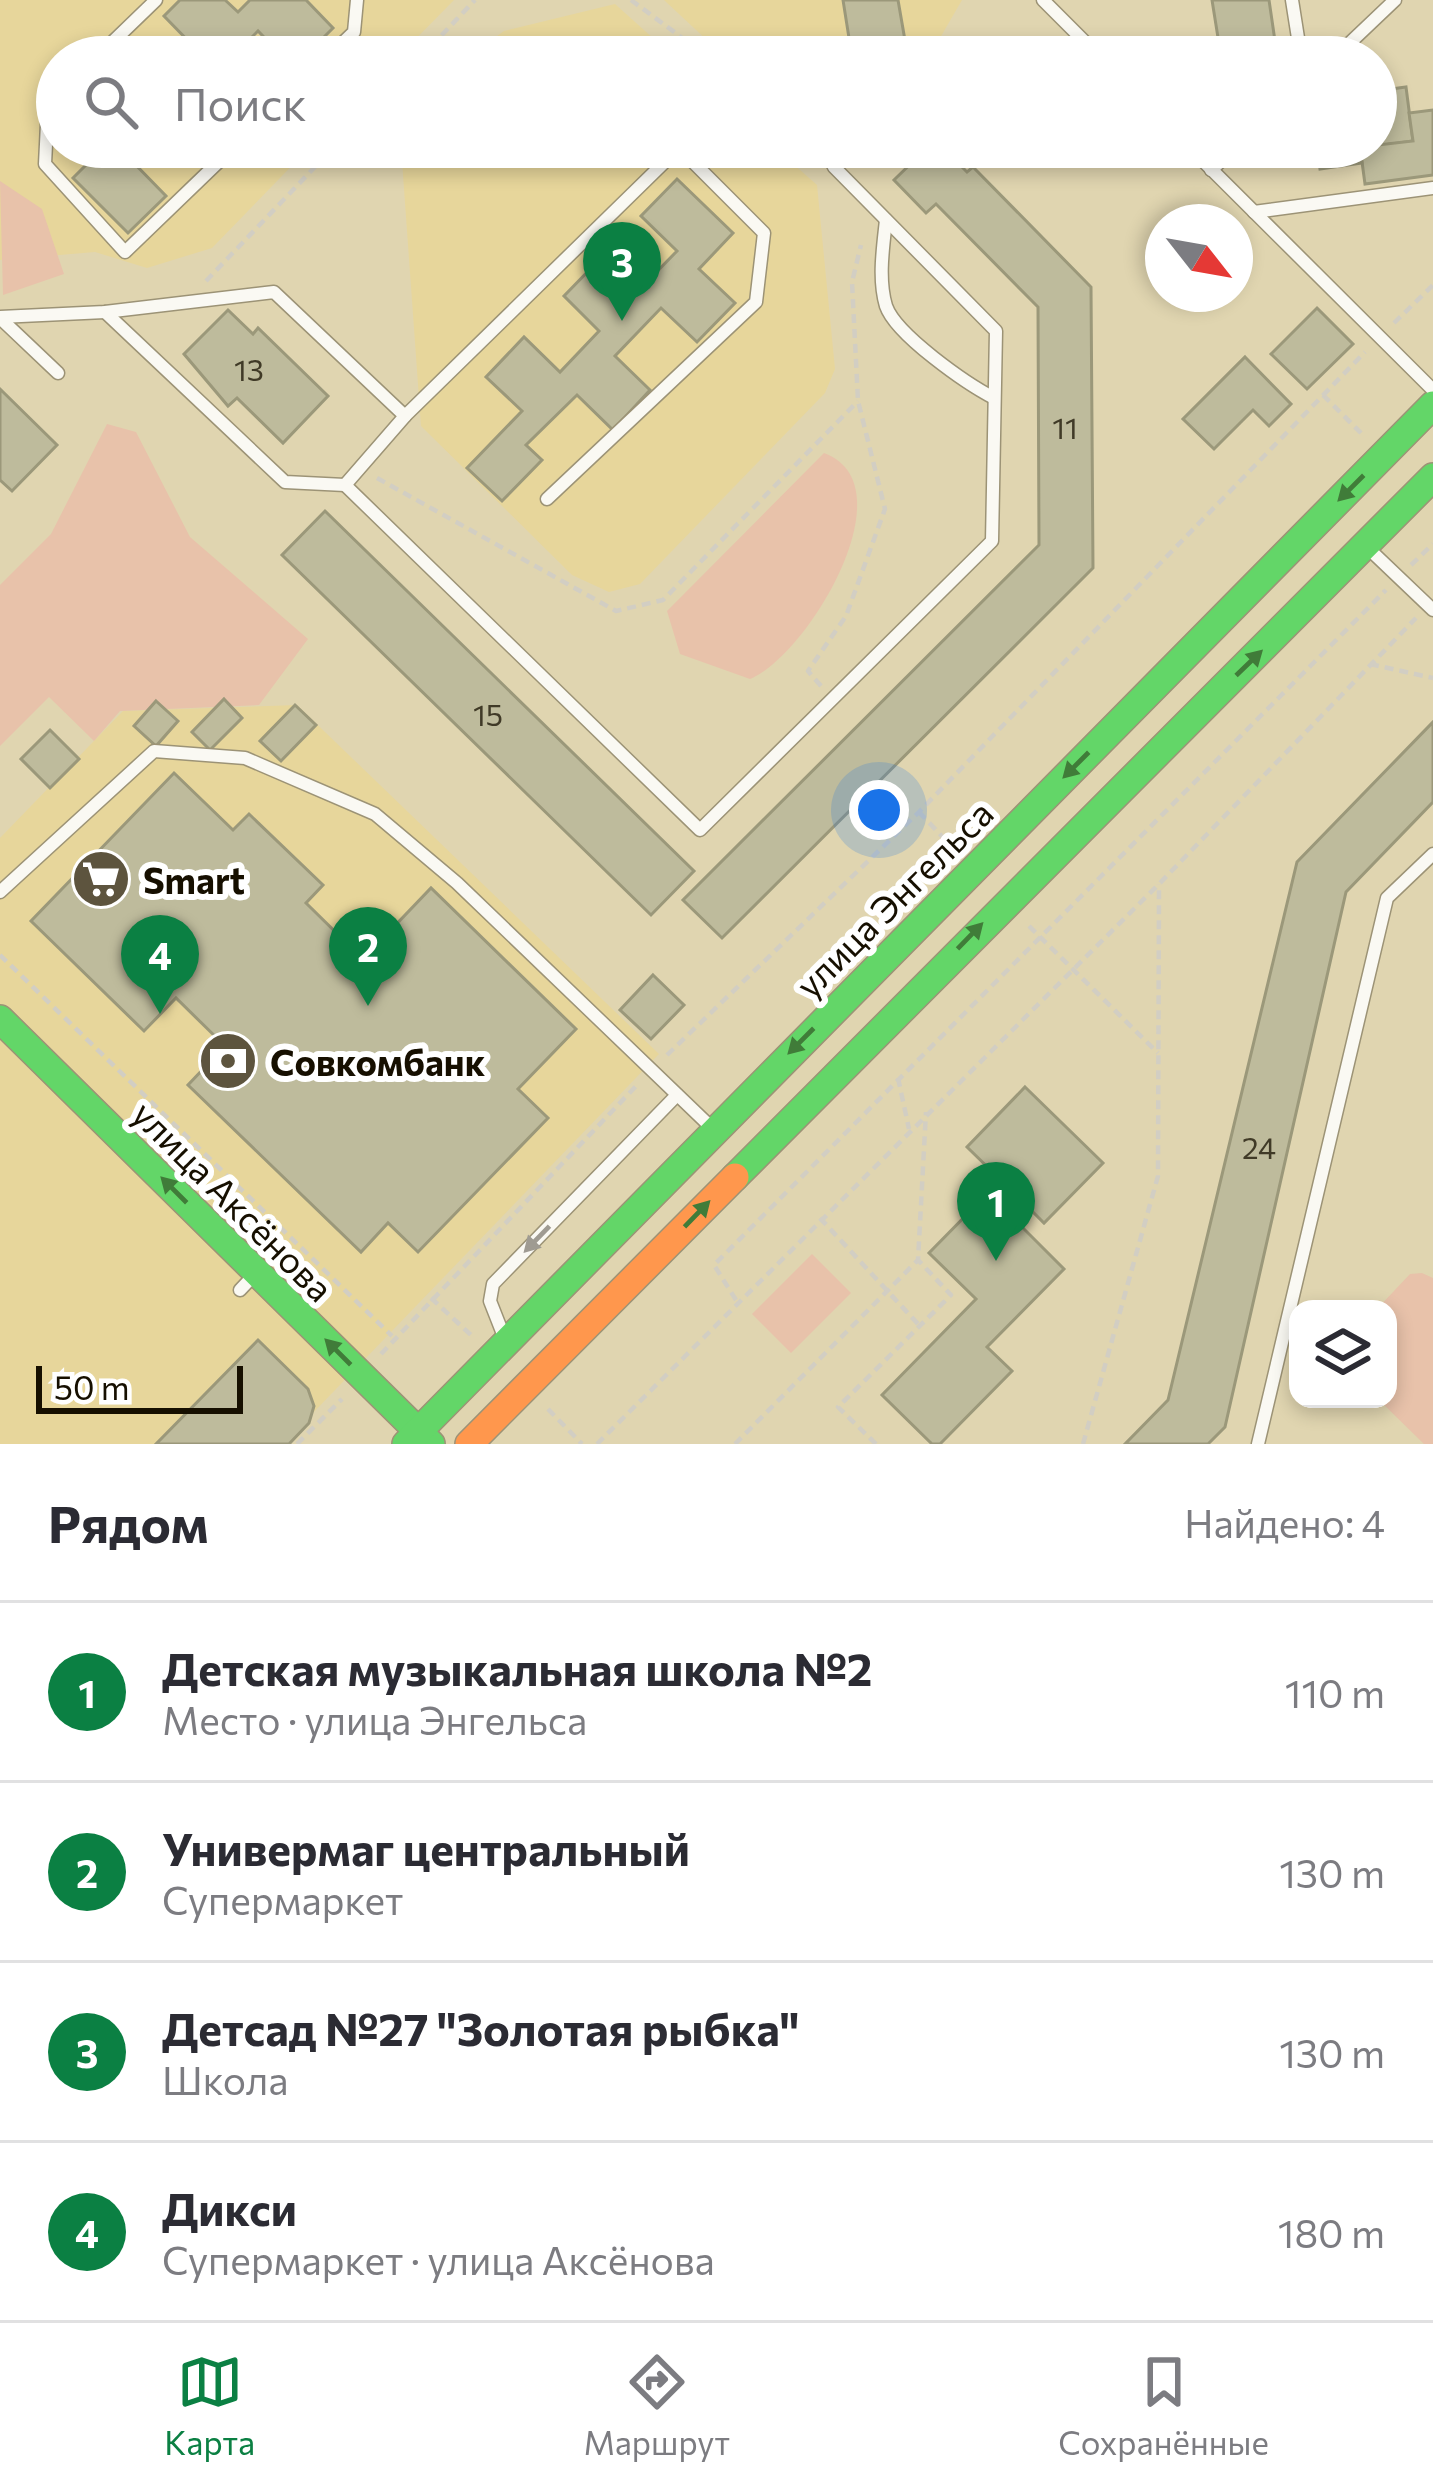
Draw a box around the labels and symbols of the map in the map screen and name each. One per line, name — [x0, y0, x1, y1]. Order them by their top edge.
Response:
north arrow — [1145, 204, 1253, 312]
pin: 3 — [583, 222, 661, 321]
house number: 13 — [234, 350, 264, 387]
house number: 11 — [1052, 408, 1078, 445]
one-way arrow — [1337, 473, 1365, 502]
one-way arrow — [1234, 649, 1263, 677]
house number: 15 — [473, 695, 503, 732]
one-way arrow — [1062, 750, 1090, 778]
your location — [849, 780, 909, 840]
street label: улица Энгельса — [785, 790, 1001, 1006]
supermarket icon: Smart — [70, 848, 132, 910]
place label: Smart — [143, 857, 245, 901]
pin: 2 — [329, 907, 407, 1006]
pin: 4 — [121, 915, 199, 1014]
one-way arrow — [956, 922, 984, 951]
one-way arrow — [787, 1026, 815, 1055]
bank icon: Совкомбанк — [197, 1030, 259, 1092]
place label: Совкомбанк — [270, 1039, 486, 1083]
street label: улица Аксёнова — [125, 1091, 343, 1309]
house number: 24 — [1242, 1128, 1276, 1165]
pin: 1 — [957, 1162, 1035, 1261]
one-way arrow — [160, 1177, 188, 1205]
one-way arrow — [683, 1200, 711, 1228]
one-way arrow — [523, 1224, 551, 1253]
one-way arrow — [324, 1338, 352, 1366]
scale bar — [36, 1360, 243, 1413]

